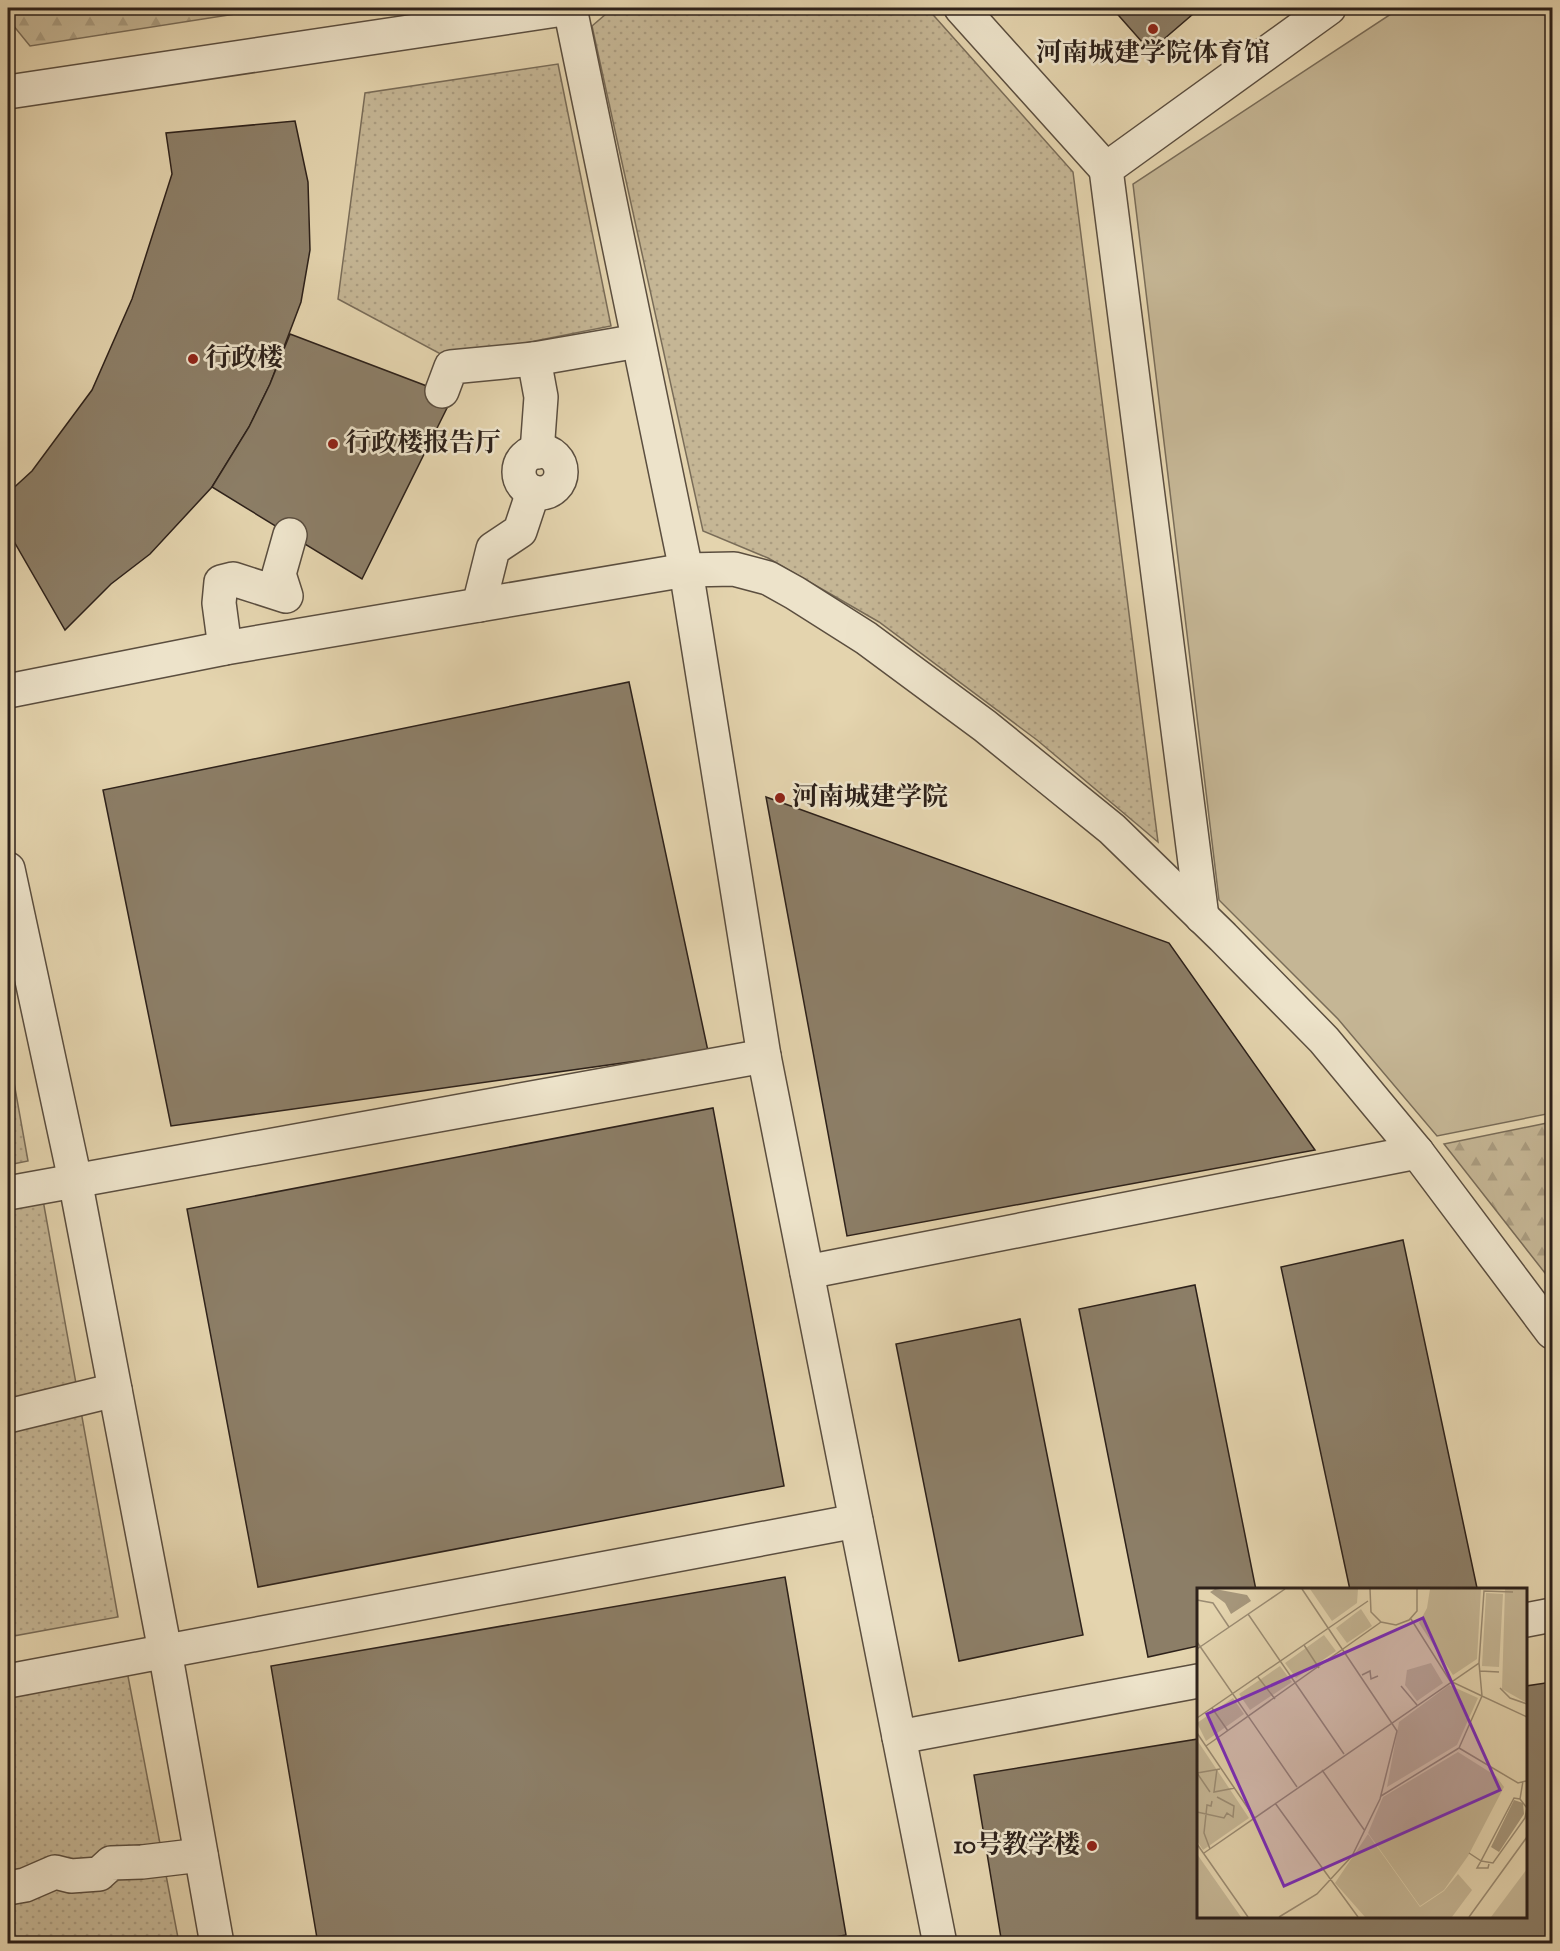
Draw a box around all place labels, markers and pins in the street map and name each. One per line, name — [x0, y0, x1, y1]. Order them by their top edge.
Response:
marker: 河南城建学院体育馆 — [1146, 22, 1160, 36]
place label: 河南城建学院体育馆 — [1036, 36, 1270, 73]
place label: 行政楼 — [205, 341, 283, 378]
marker: 行政楼 — [186, 352, 200, 366]
place label: 行政楼报告厅 — [345, 426, 501, 463]
marker: 行政楼报告厅 — [326, 437, 340, 451]
place label: 河南城建学院 — [792, 780, 948, 817]
marker: 河南城建学院 — [773, 791, 787, 805]
place label: 10号教学楼 — [954, 1828, 1080, 1865]
marker: 10号教学楼 — [1085, 1839, 1099, 1853]

